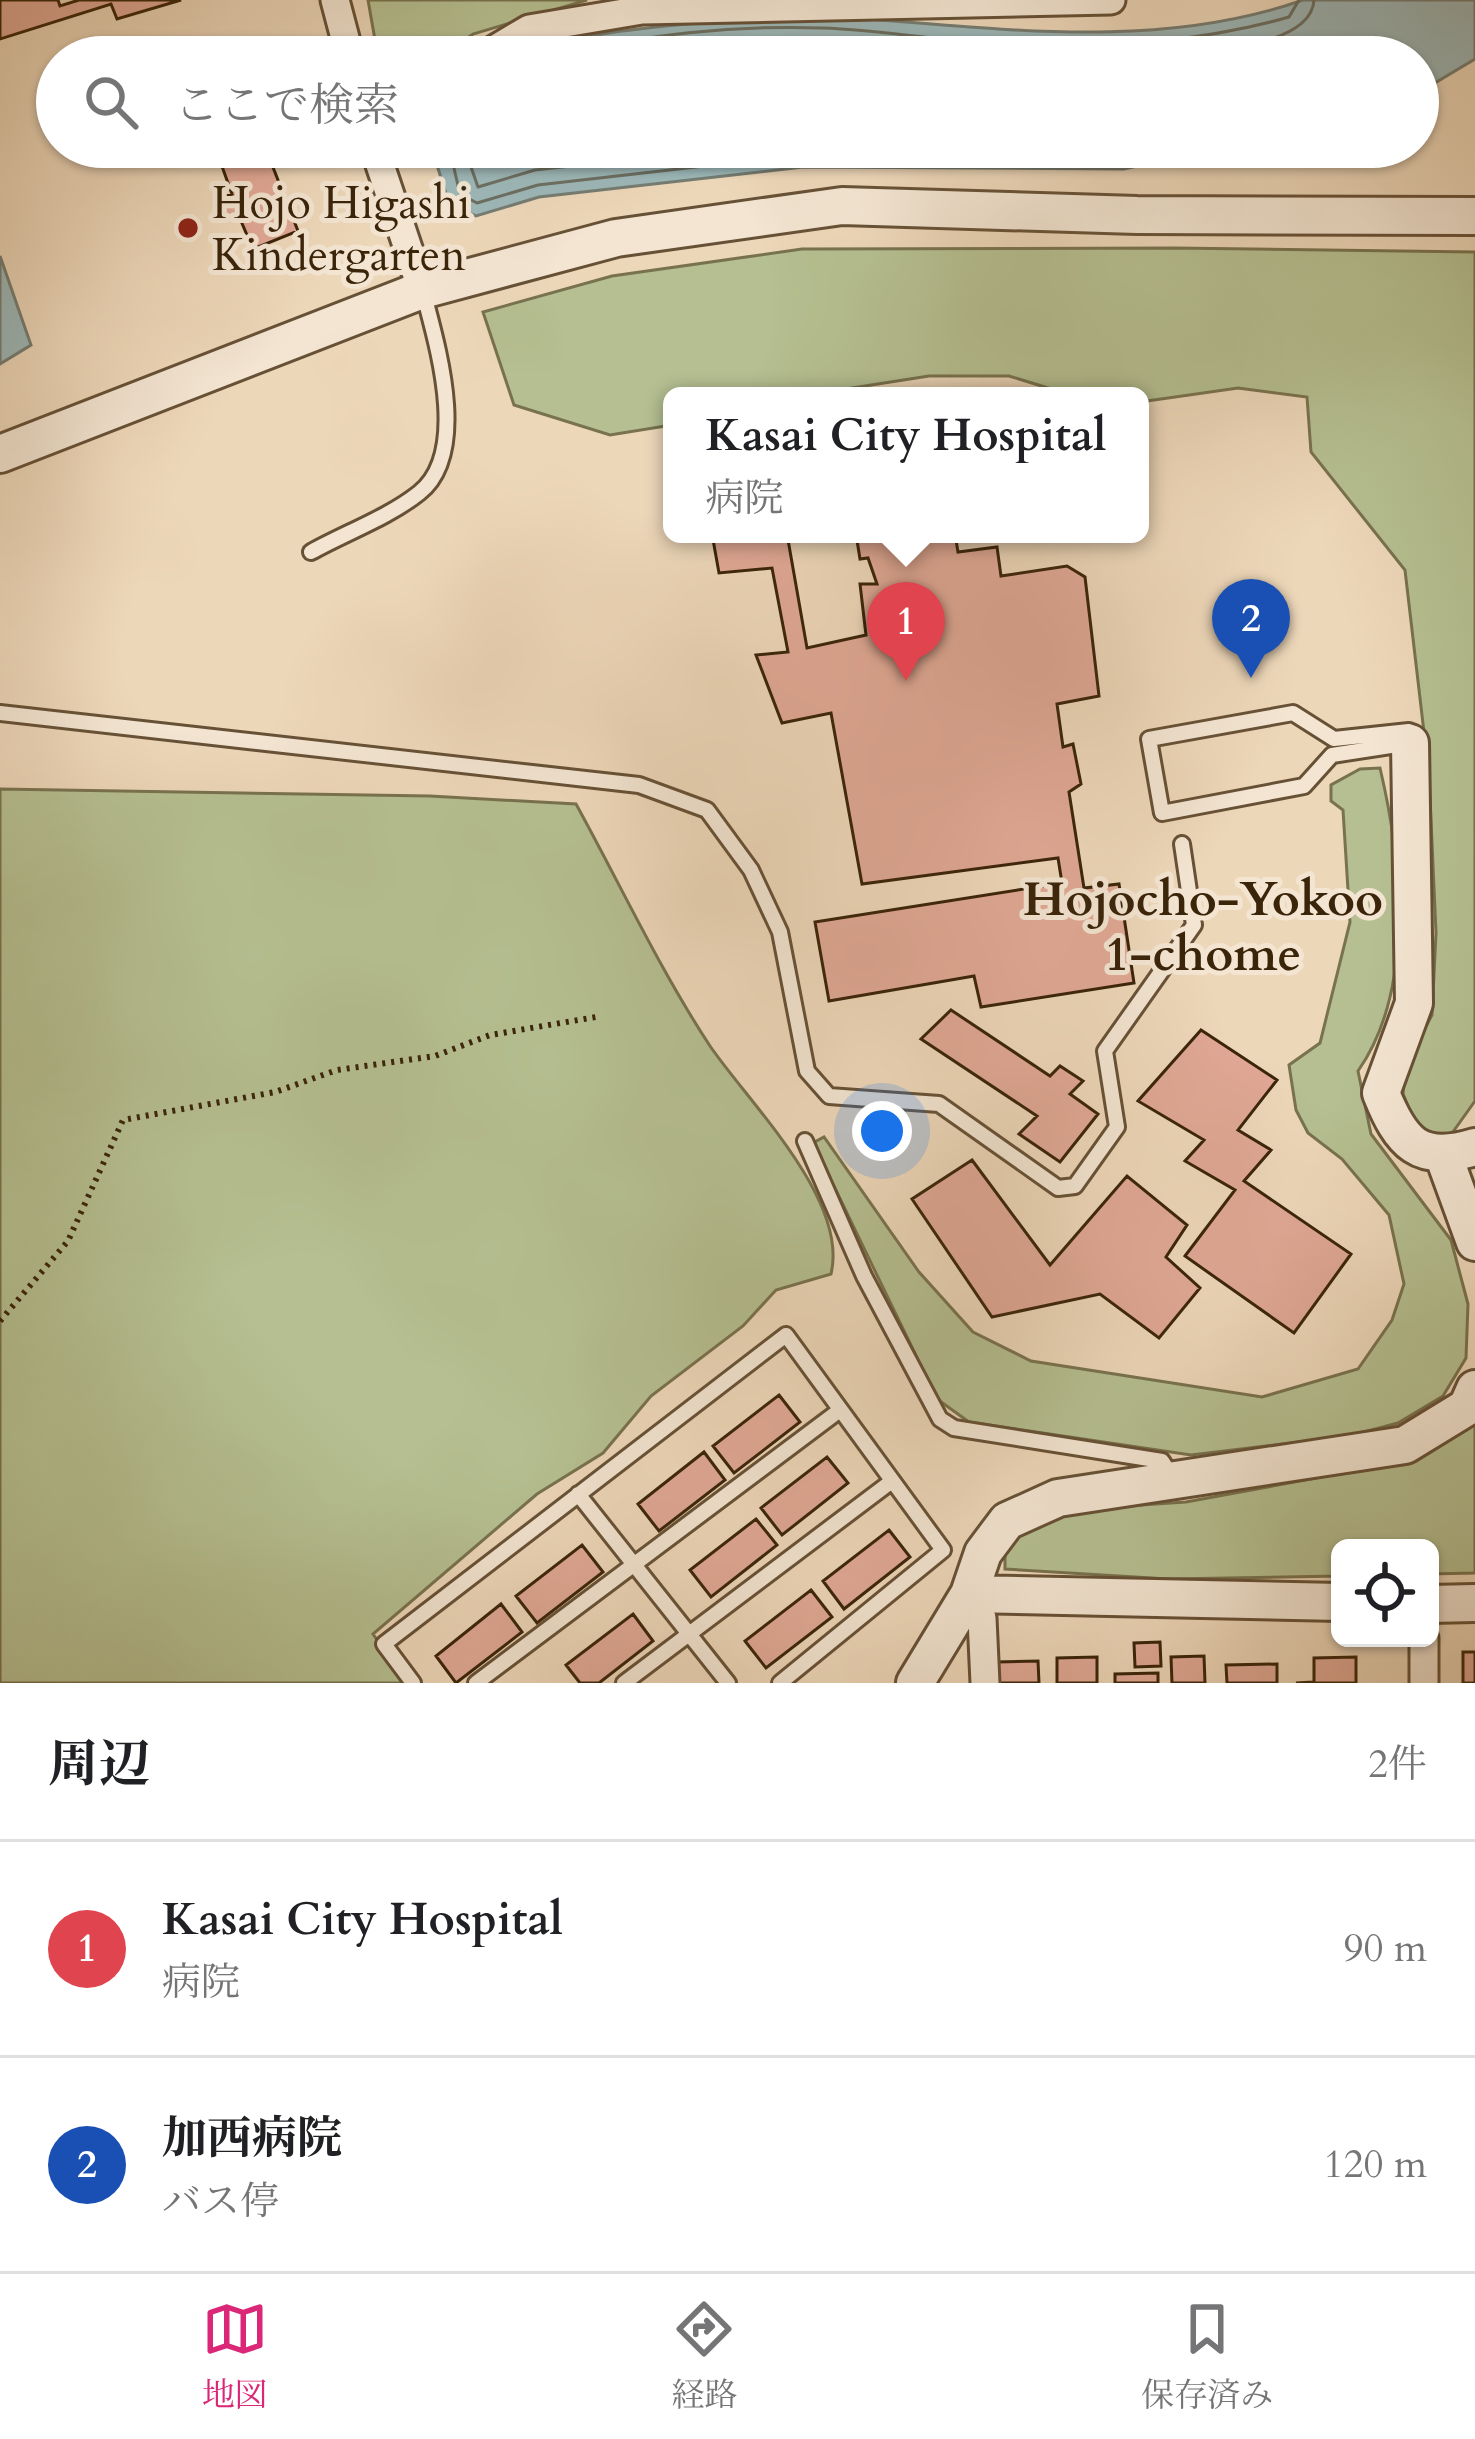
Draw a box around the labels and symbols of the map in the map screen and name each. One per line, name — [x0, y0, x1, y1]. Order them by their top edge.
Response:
place label: Hojo Higashi Kindergarten — [212, 173, 470, 286]
marker: Hojo Higashi Kindergarten — [175, 215, 201, 241]
pin: 2 — [1212, 579, 1290, 678]
pin: 1 — [867, 582, 945, 681]
district label: Hojocho-Yokoo 1-chome — [1023, 867, 1383, 987]
your location — [852, 1101, 912, 1161]

